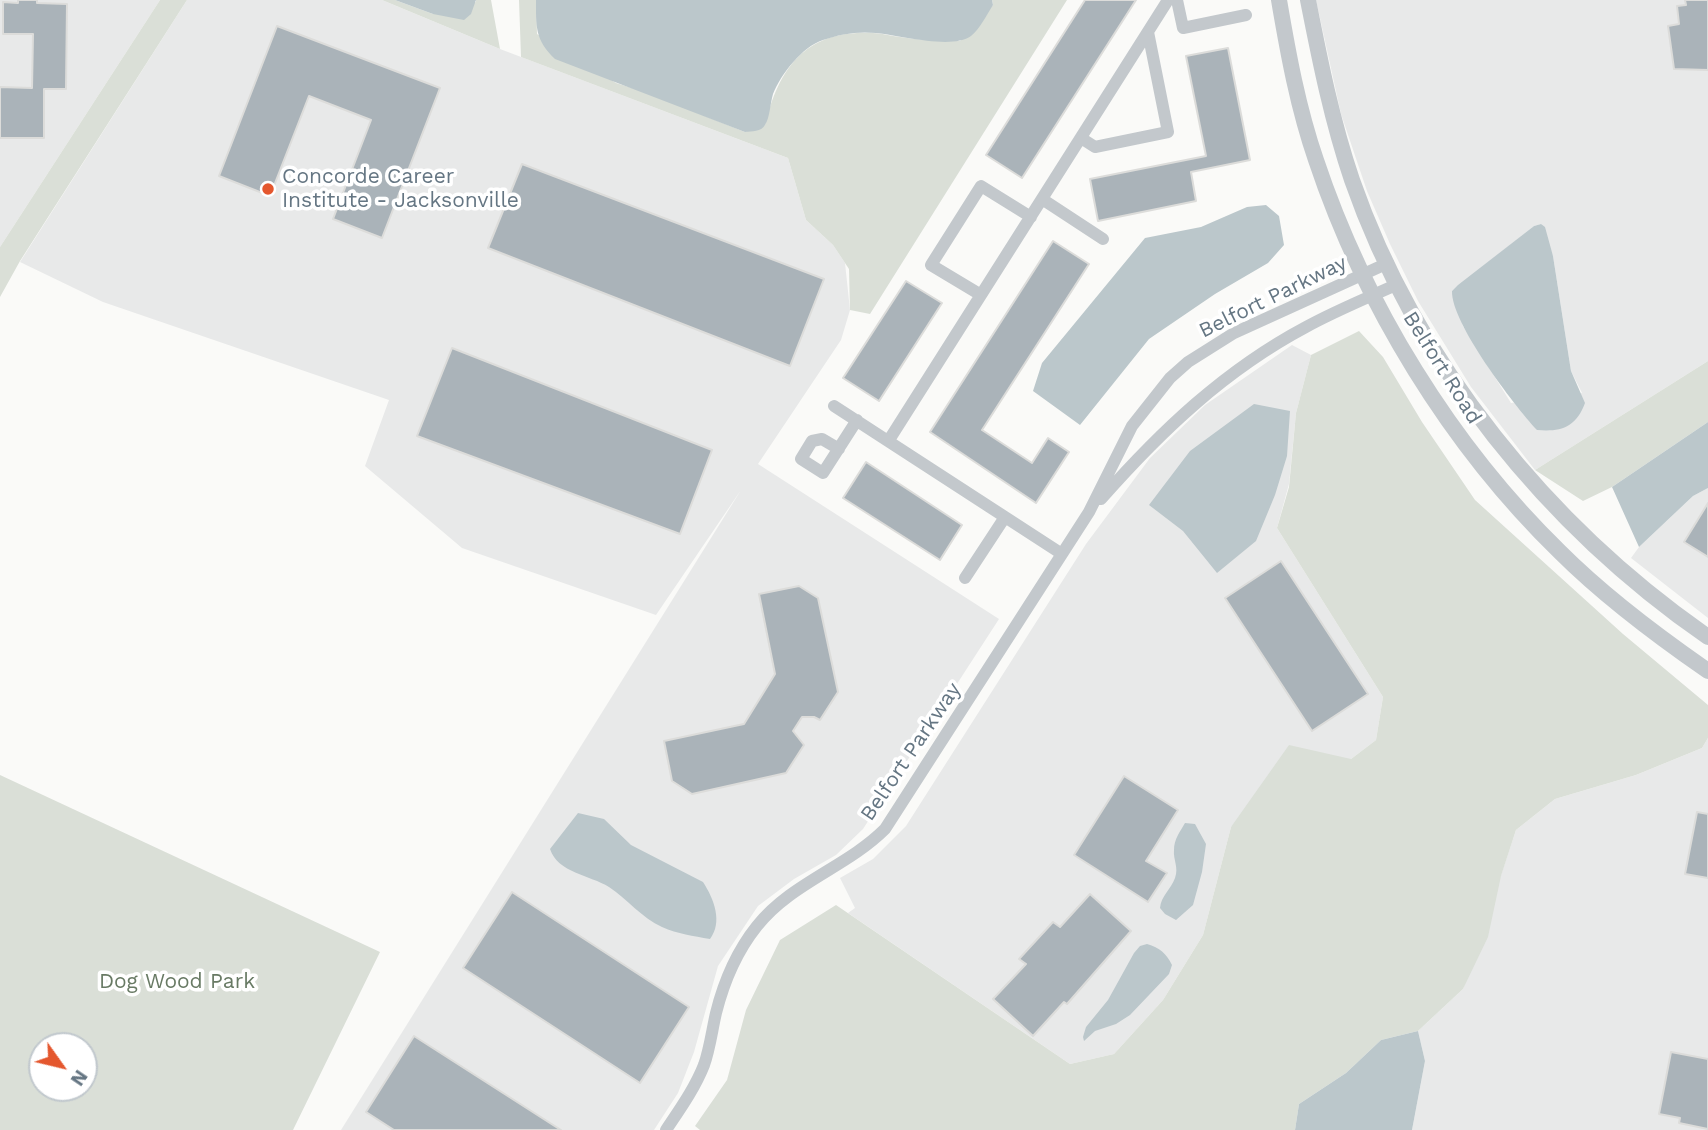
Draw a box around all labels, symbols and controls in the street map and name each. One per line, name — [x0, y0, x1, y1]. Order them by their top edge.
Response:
place label: Concorde Career Institute - Jacksonville — [282, 164, 519, 214]
marker: Concorde Career Institute - Jacksonville — [260, 181, 276, 197]
street label: Belfort Parkway — [1195, 250, 1351, 344]
street label: Belfort Road — [1397, 307, 1487, 429]
street label: Belfort Parkway — [855, 678, 967, 826]
park label: Dog Wood Park — [99, 969, 255, 995]
north arrow — [28, 1032, 98, 1102]
text: N — [66, 1066, 93, 1090]

